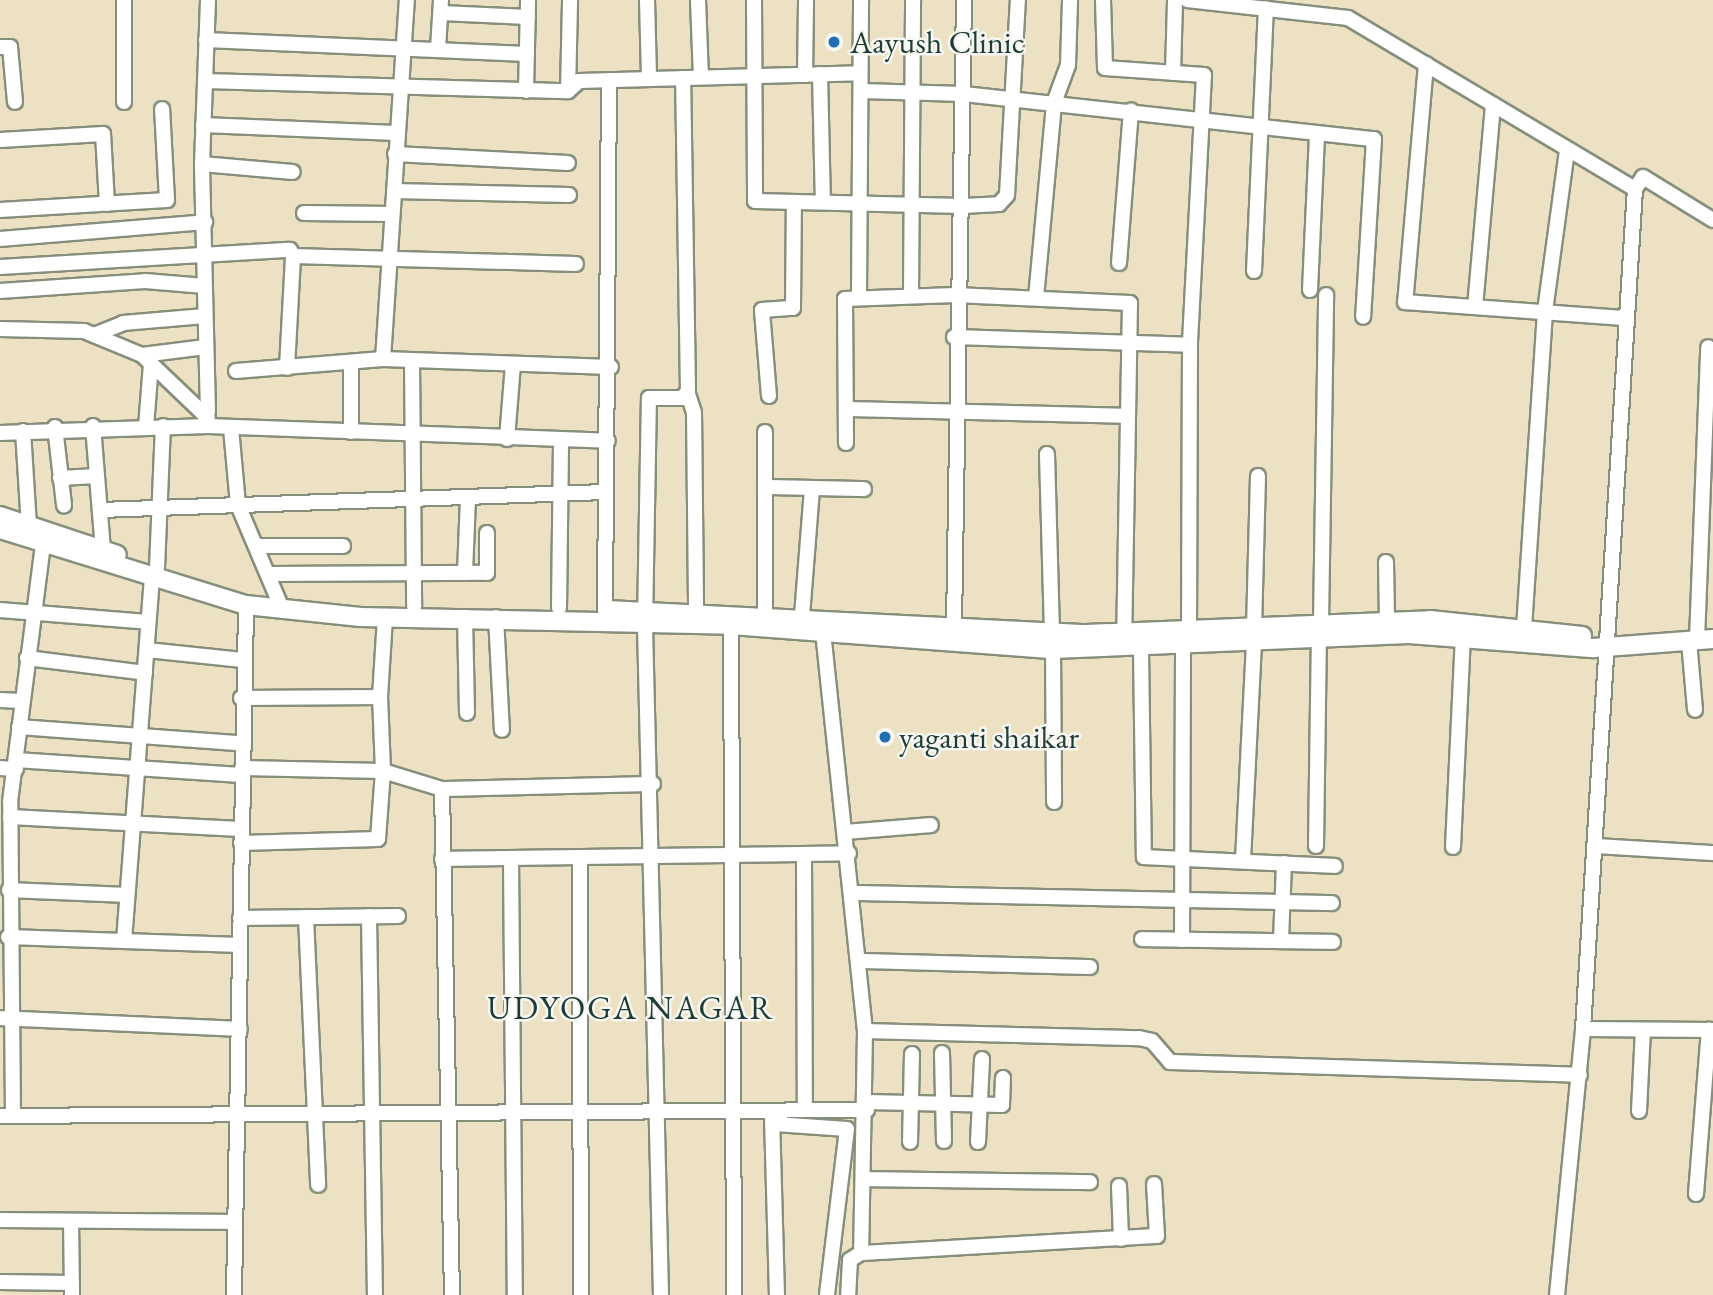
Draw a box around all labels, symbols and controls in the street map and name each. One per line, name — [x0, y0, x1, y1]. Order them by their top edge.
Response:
place label: Aayush Clinic — [850, 23, 1025, 61]
marker: Aayush Clinic — [824, 32, 844, 52]
place label: yaganti shaikar — [899, 718, 1079, 756]
marker: yaganti shaikar — [877, 729, 893, 745]
district label: UDYOGA NAGAR — [488, 988, 774, 1028]

